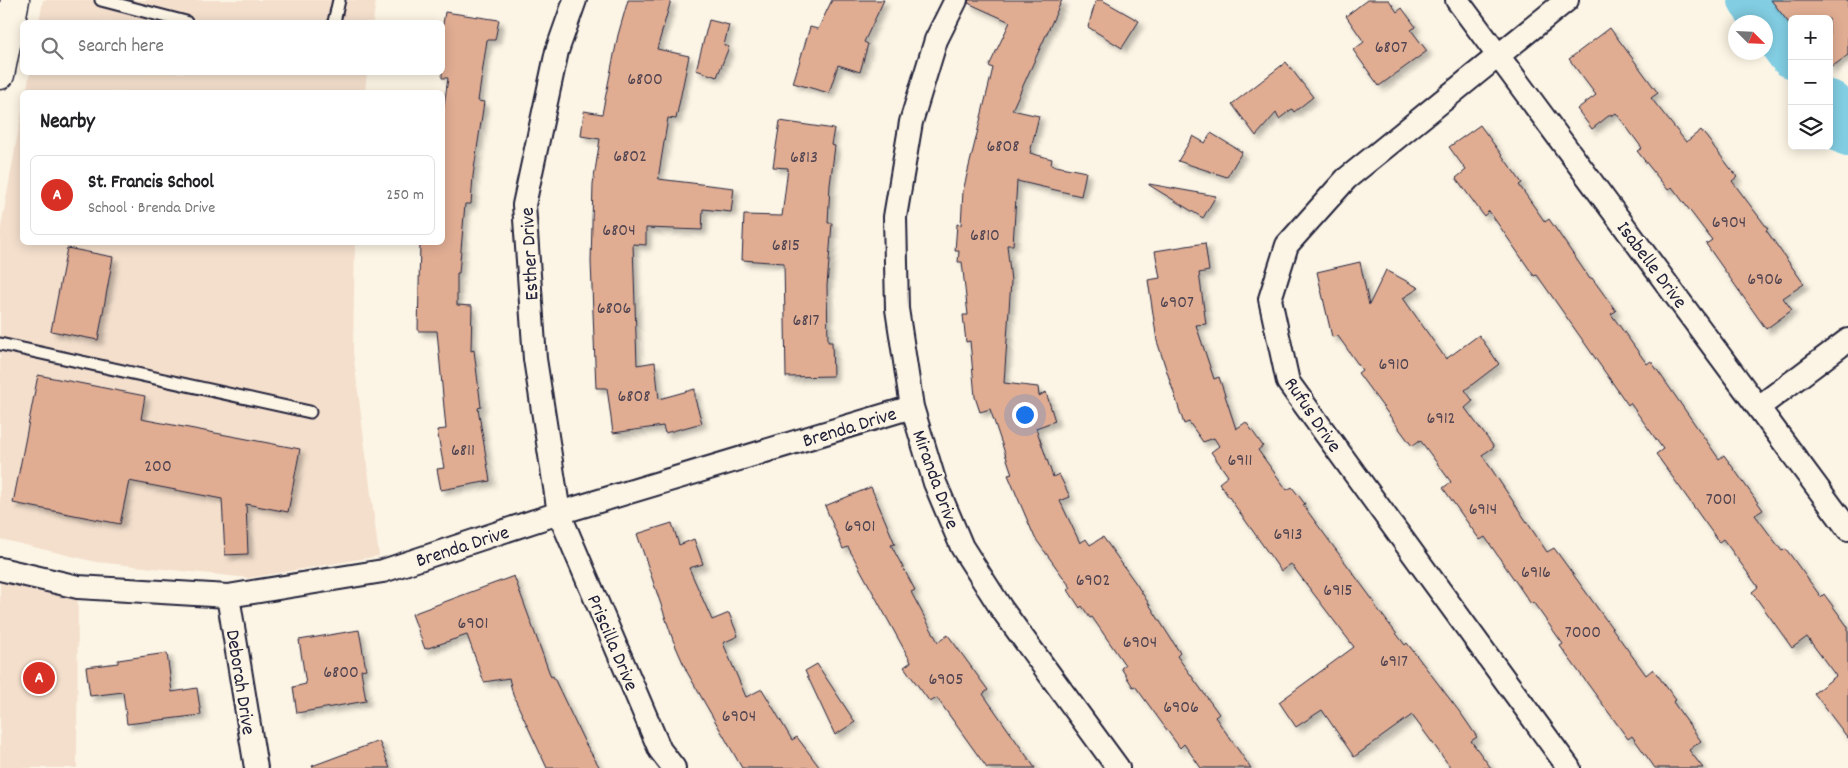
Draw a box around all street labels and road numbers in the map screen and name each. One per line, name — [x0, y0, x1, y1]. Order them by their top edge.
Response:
street label: Esther Drive — [515, 206, 547, 301]
street label: Isabelle Drive — [1608, 216, 1693, 315]
street label: Rufus Drive — [1276, 372, 1347, 459]
street label: Brenda Drive — [799, 401, 900, 456]
street label: Miranda Drive — [903, 427, 965, 534]
street label: Brenda Drive — [413, 520, 513, 576]
street label: Priscilla Drive — [578, 591, 644, 696]
street label: Deborah Drive — [217, 628, 261, 737]

